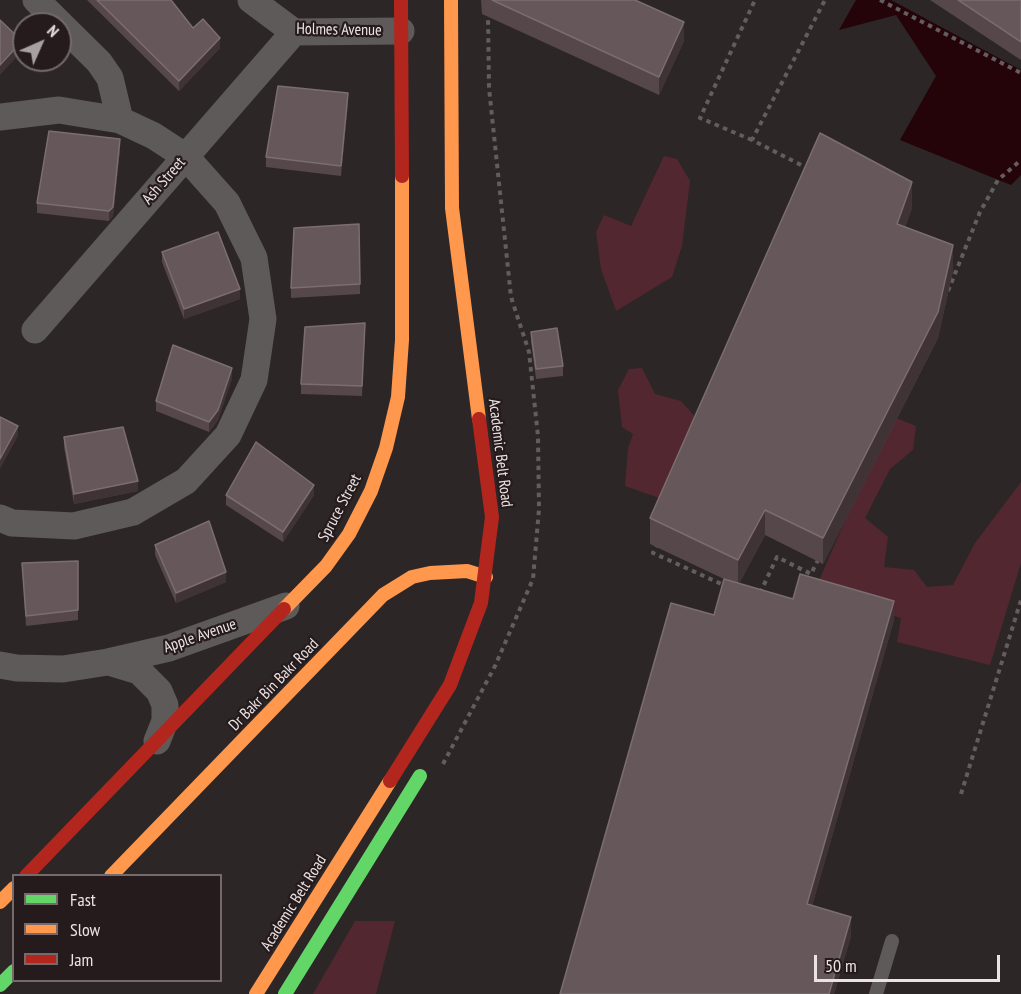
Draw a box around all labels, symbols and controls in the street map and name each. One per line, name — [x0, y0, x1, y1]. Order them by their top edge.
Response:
north arrow — [12, 12, 72, 72]
street label: Holmes Avenue — [296, 20, 382, 40]
text: N — [43, 21, 63, 41]
street label: Ash Street — [138, 153, 190, 209]
street label: Academic Belt Road — [484, 398, 516, 508]
street label: Spruce Street — [314, 471, 366, 545]
street label: Apple Avenue — [161, 615, 239, 657]
street label: Dr Bakr Bin Bakr Road — [225, 635, 323, 735]
street label: Academic Belt Road — [257, 852, 331, 954]
legend — [12, 874, 222, 982]
text: Fast — [70, 888, 96, 911]
text: Slow — [70, 918, 100, 941]
scale bar — [817, 943, 1003, 981]
text: Jam — [70, 948, 93, 971]
text: 50 m — [825, 954, 857, 977]

